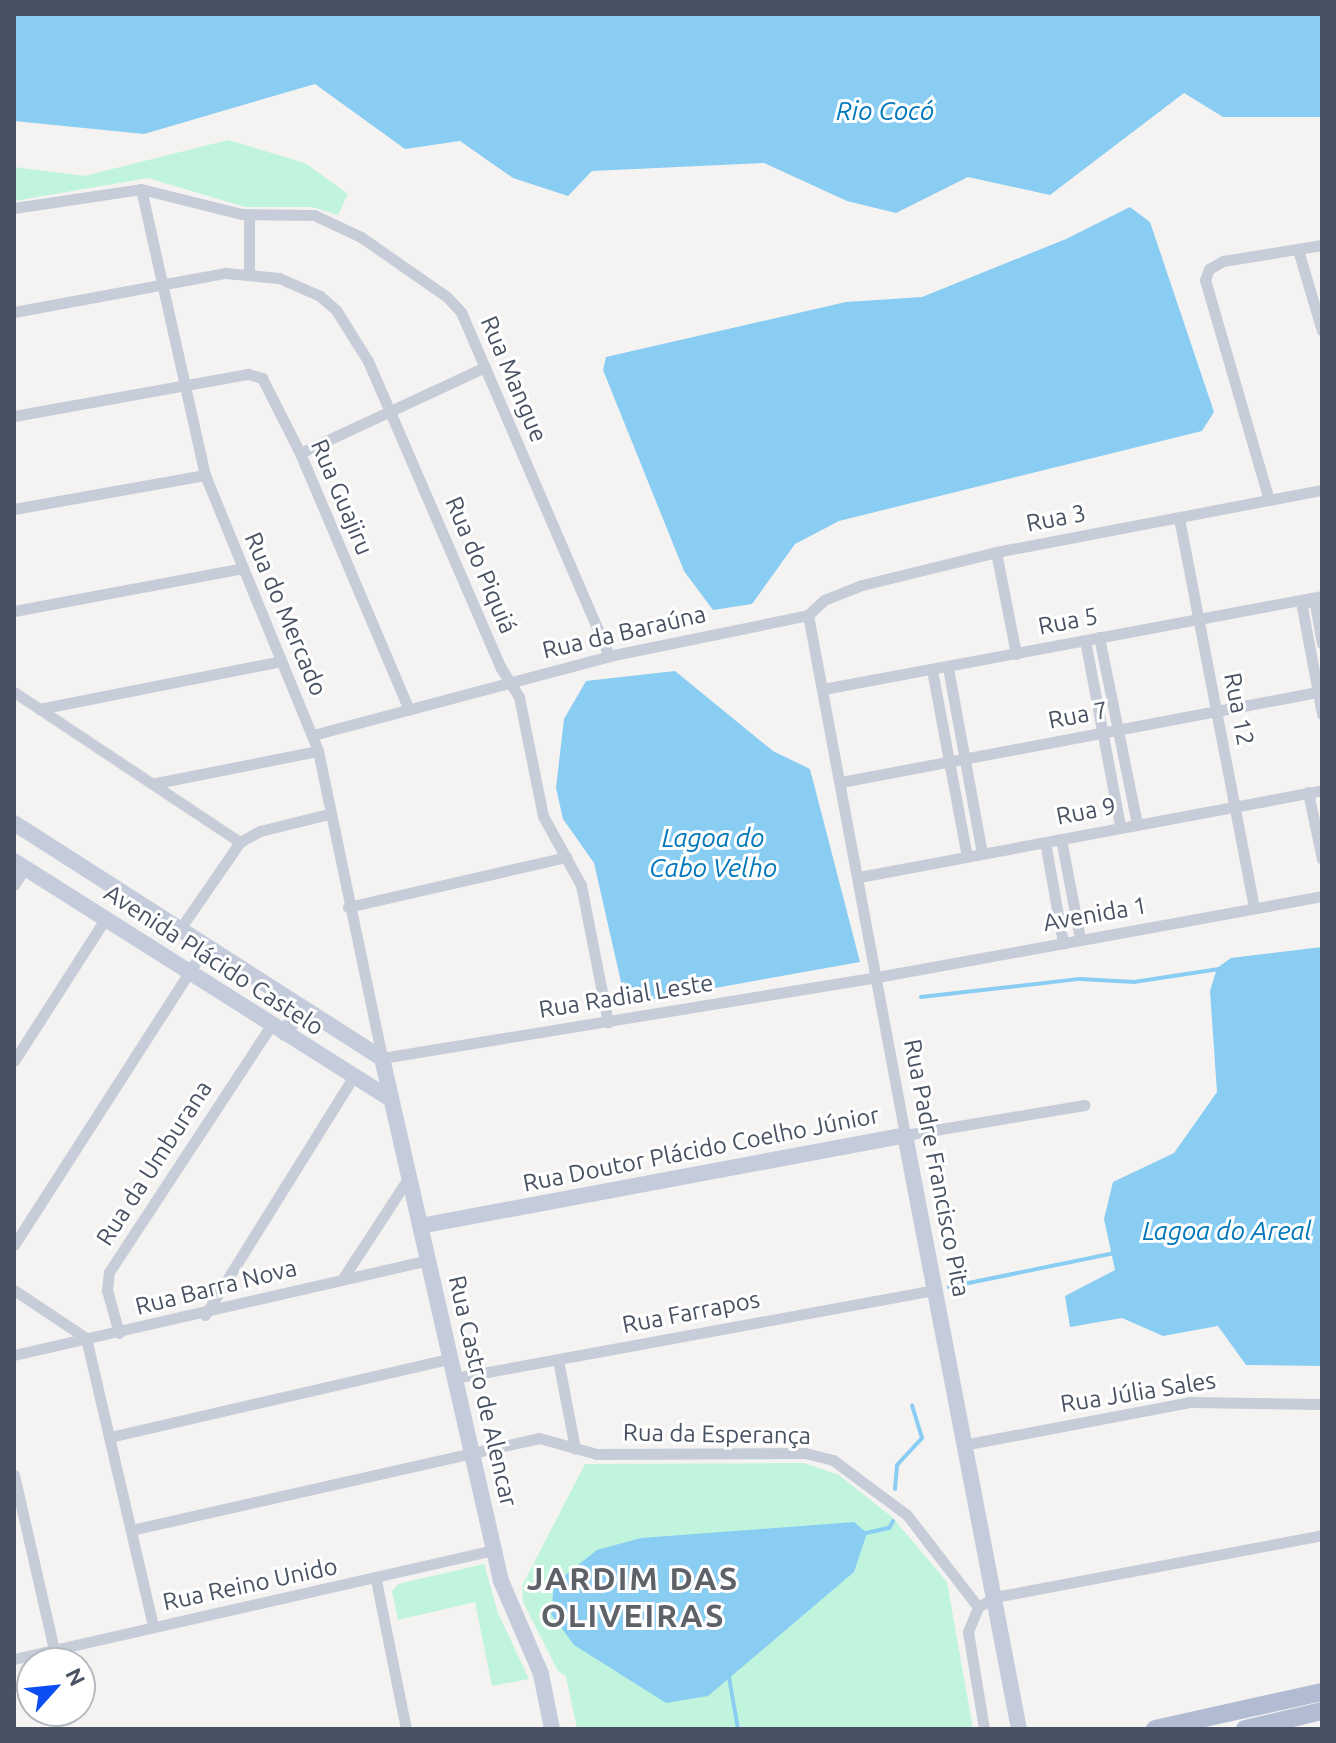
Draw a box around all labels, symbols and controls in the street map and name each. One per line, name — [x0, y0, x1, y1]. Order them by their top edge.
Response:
water label: Rio Cocó — [836, 95, 934, 127]
street label: Rua Mangue — [475, 312, 553, 446]
street label: Rua Guajiru — [305, 435, 379, 559]
street label: Rua do Piquiá — [439, 492, 523, 638]
street label: Rua 3 — [1024, 498, 1088, 538]
street label: Rua do Mercado — [239, 528, 333, 700]
street label: Rua da Baraúna — [539, 599, 709, 665]
street label: Rua 5 — [1036, 601, 1100, 641]
street label: Rua 12 — [1218, 670, 1260, 748]
street label: Rua 7 — [1046, 695, 1110, 735]
street label: Rua 9 — [1054, 791, 1118, 831]
water label: Lagoa do Cabo Velho — [649, 822, 777, 884]
street label: Avenida Plácido Castelo — [99, 878, 329, 1042]
street label: Avenida 1 — [1041, 891, 1149, 937]
street label: Rua Radial Leste — [537, 968, 715, 1024]
street label: Rua Padre Francisco Pita — [898, 1037, 976, 1299]
street label: Rua da Umburana — [90, 1075, 218, 1251]
street label: Rua Doutor Plácido Coelho Júnior — [520, 1100, 882, 1198]
water label: Lagoa do Areal — [1142, 1215, 1312, 1247]
street label: Rua Barra Nova — [132, 1253, 300, 1321]
street label: Rua Castro de Alencar — [442, 1273, 524, 1509]
street label: Rua Farrapos — [620, 1285, 762, 1339]
street label: Rua Júlia Sales — [1058, 1366, 1218, 1418]
street label: Rua da Esperança — [623, 1418, 811, 1450]
street label: Rua Reino Unido — [160, 1551, 340, 1617]
district label: JARDIM DAS OLIVEIRAS — [527, 1560, 739, 1635]
north arrow — [16, 1647, 96, 1727]
text: N — [61, 1664, 91, 1690]

